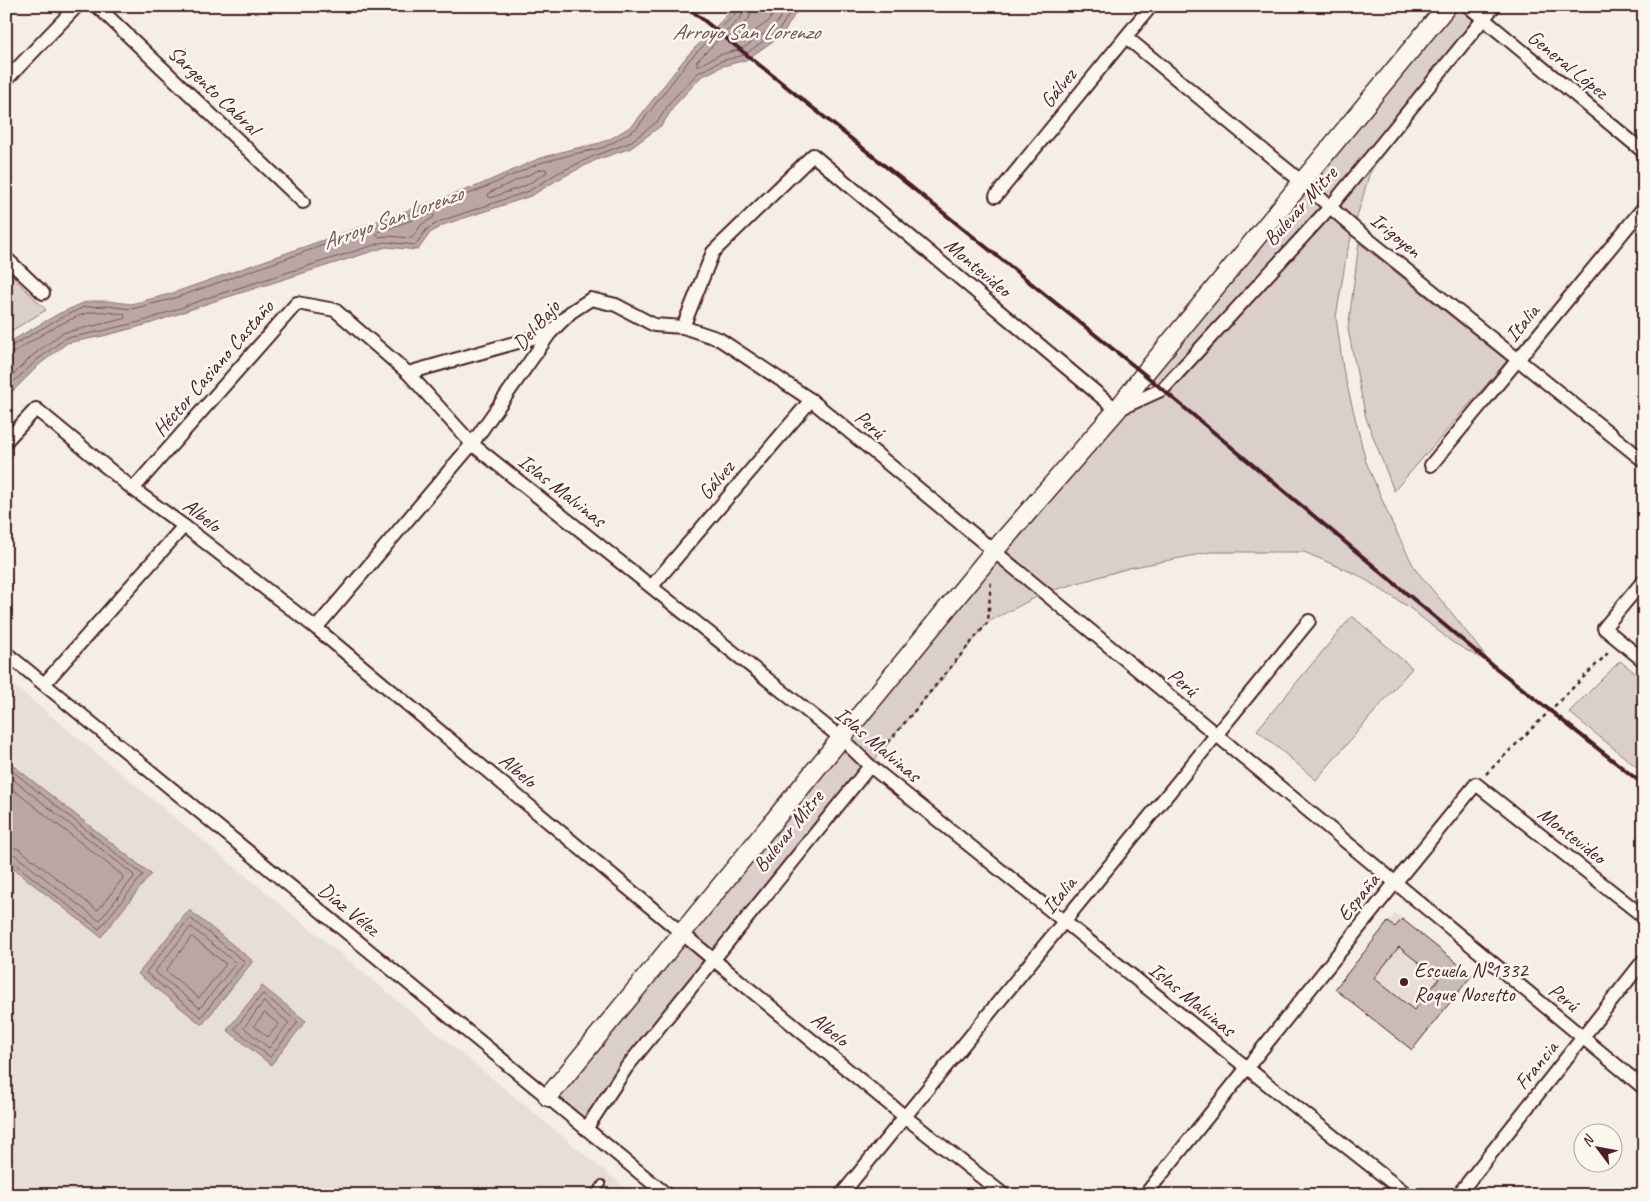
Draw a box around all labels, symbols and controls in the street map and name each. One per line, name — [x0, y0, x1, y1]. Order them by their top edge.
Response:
water label: Arroyo San Lorenzo — [673, 18, 823, 46]
street label: General López — [1523, 24, 1615, 106]
street label: Sargento Cabral — [163, 40, 268, 143]
street label: Gálvez — [1034, 62, 1083, 113]
street label: Bulevar Mitre — [1258, 160, 1343, 251]
water label: Arroyo San Lorenzo — [319, 179, 469, 256]
street label: Irigoyen — [1365, 207, 1427, 264]
street label: Montevideo — [939, 232, 1019, 304]
street label: Héctor Casiano Castaño — [147, 293, 280, 442]
street label: Del Bajo — [507, 293, 566, 356]
street label: Italia — [1499, 297, 1546, 347]
street label: Perú — [850, 404, 892, 446]
street label: Islas Malvinas — [513, 448, 612, 533]
street label: Gálvez — [692, 454, 741, 505]
street label: Albelo — [178, 492, 228, 539]
street label: Perú — [1163, 662, 1205, 704]
street label: Islas Malvinas — [830, 701, 928, 789]
street label: Albelo — [494, 747, 544, 795]
street label: Bulevar Mitre — [747, 784, 830, 877]
street label: Montevideo — [1533, 800, 1613, 871]
street label: España — [1331, 866, 1386, 926]
street label: Italia — [1036, 869, 1083, 919]
street label: Díaz Vélez — [313, 877, 387, 943]
street label: Islas Malvinas — [1143, 956, 1242, 1043]
place label: Escuela N°1332 Roque Nosetto — [1414, 957, 1529, 1007]
marker: Escuela N°1332 Roque Nosetto — [1398, 976, 1410, 988]
street label: Perú — [1544, 977, 1586, 1018]
street label: Albelo — [806, 1006, 856, 1054]
street label: Francia — [1508, 1033, 1565, 1095]
north arrow — [1572, 1124, 1622, 1174]
text: N — [1578, 1131, 1598, 1150]

